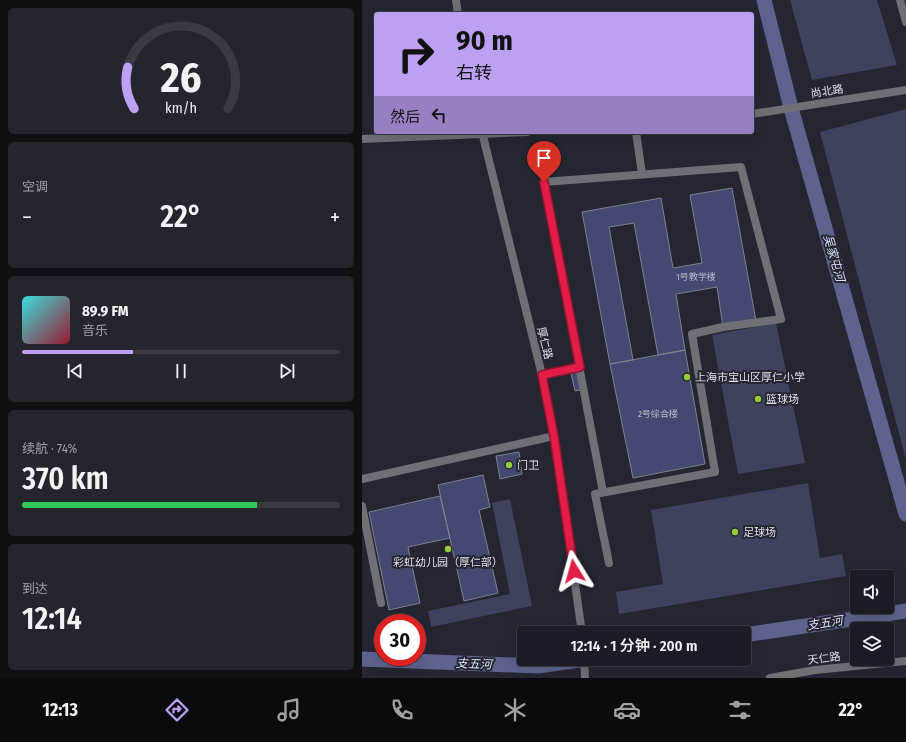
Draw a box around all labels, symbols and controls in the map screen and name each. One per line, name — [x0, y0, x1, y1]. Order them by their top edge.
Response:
text: 90 m — [456, 24, 513, 57]
icon: right — [390, 28, 442, 80]
text: 26 — [159, 53, 202, 103]
text: 右转 — [456, 62, 492, 84]
street label: 尚北路 — [810, 82, 844, 100]
text: km/h — [165, 100, 197, 117]
icon: left — [428, 104, 450, 126]
text: 然后 — [390, 108, 420, 126]
pin — [527, 141, 561, 182]
icon: arrive — [533, 147, 555, 169]
text: 空调 — [22, 179, 48, 194]
text: 22° — [160, 199, 202, 235]
text: − — [22, 204, 32, 231]
text: + — [330, 204, 340, 231]
water label: 吴家屯河 — [821, 233, 848, 285]
house number: 1号教学楼 — [676, 272, 716, 282]
text: 89.9 FM — [82, 302, 129, 320]
text: 音乐 — [82, 323, 108, 338]
street label: 厚仁路 — [534, 326, 555, 361]
icon: previous — [64, 360, 86, 382]
icon: pause — [170, 360, 192, 382]
icon: next — [276, 360, 298, 382]
place label: 上海市宝山区厚仁小学 — [695, 371, 805, 384]
marker: 上海市宝山区厚仁小学 — [682, 372, 692, 382]
place label: 篮球场 — [766, 393, 799, 406]
marker: 篮球场 — [753, 394, 763, 404]
house number: 2号综合楼 — [638, 409, 678, 419]
text: 续航 · 74% — [22, 441, 77, 456]
place label: 门卫 — [517, 459, 539, 472]
marker: 门卫 — [504, 460, 514, 470]
text: 370 km — [22, 461, 109, 497]
place label: 足球场 — [743, 526, 776, 539]
marker: 足球场 — [730, 527, 740, 537]
marker: 彩虹幼儿园（厚仁部） — [443, 544, 453, 554]
position arrow — [553, 550, 595, 592]
place label: 彩虹幼儿园（厚仁部） — [393, 556, 503, 569]
map controls — [850, 570, 894, 666]
button: sound — [850, 570, 894, 614]
text: 到达 — [22, 581, 48, 596]
text: 12:14 — [22, 601, 82, 637]
water label: 支五河 — [806, 613, 846, 633]
speed limit sign: 30 — [374, 614, 426, 666]
button: layers — [850, 622, 894, 666]
text: 12:14 · 1 分钟 · 200 m — [571, 637, 697, 655]
street label: 天仁路 — [807, 650, 841, 667]
water label: 支五河 — [456, 656, 494, 672]
icon: directions — [163, 696, 191, 724]
icon: music — [275, 696, 303, 724]
icon: phone — [388, 696, 416, 724]
icon: climate — [501, 696, 529, 724]
icon: car — [613, 696, 641, 724]
icon: filters — [726, 696, 754, 724]
text: 12:13 — [42, 699, 78, 721]
text: 22° — [839, 699, 864, 721]

